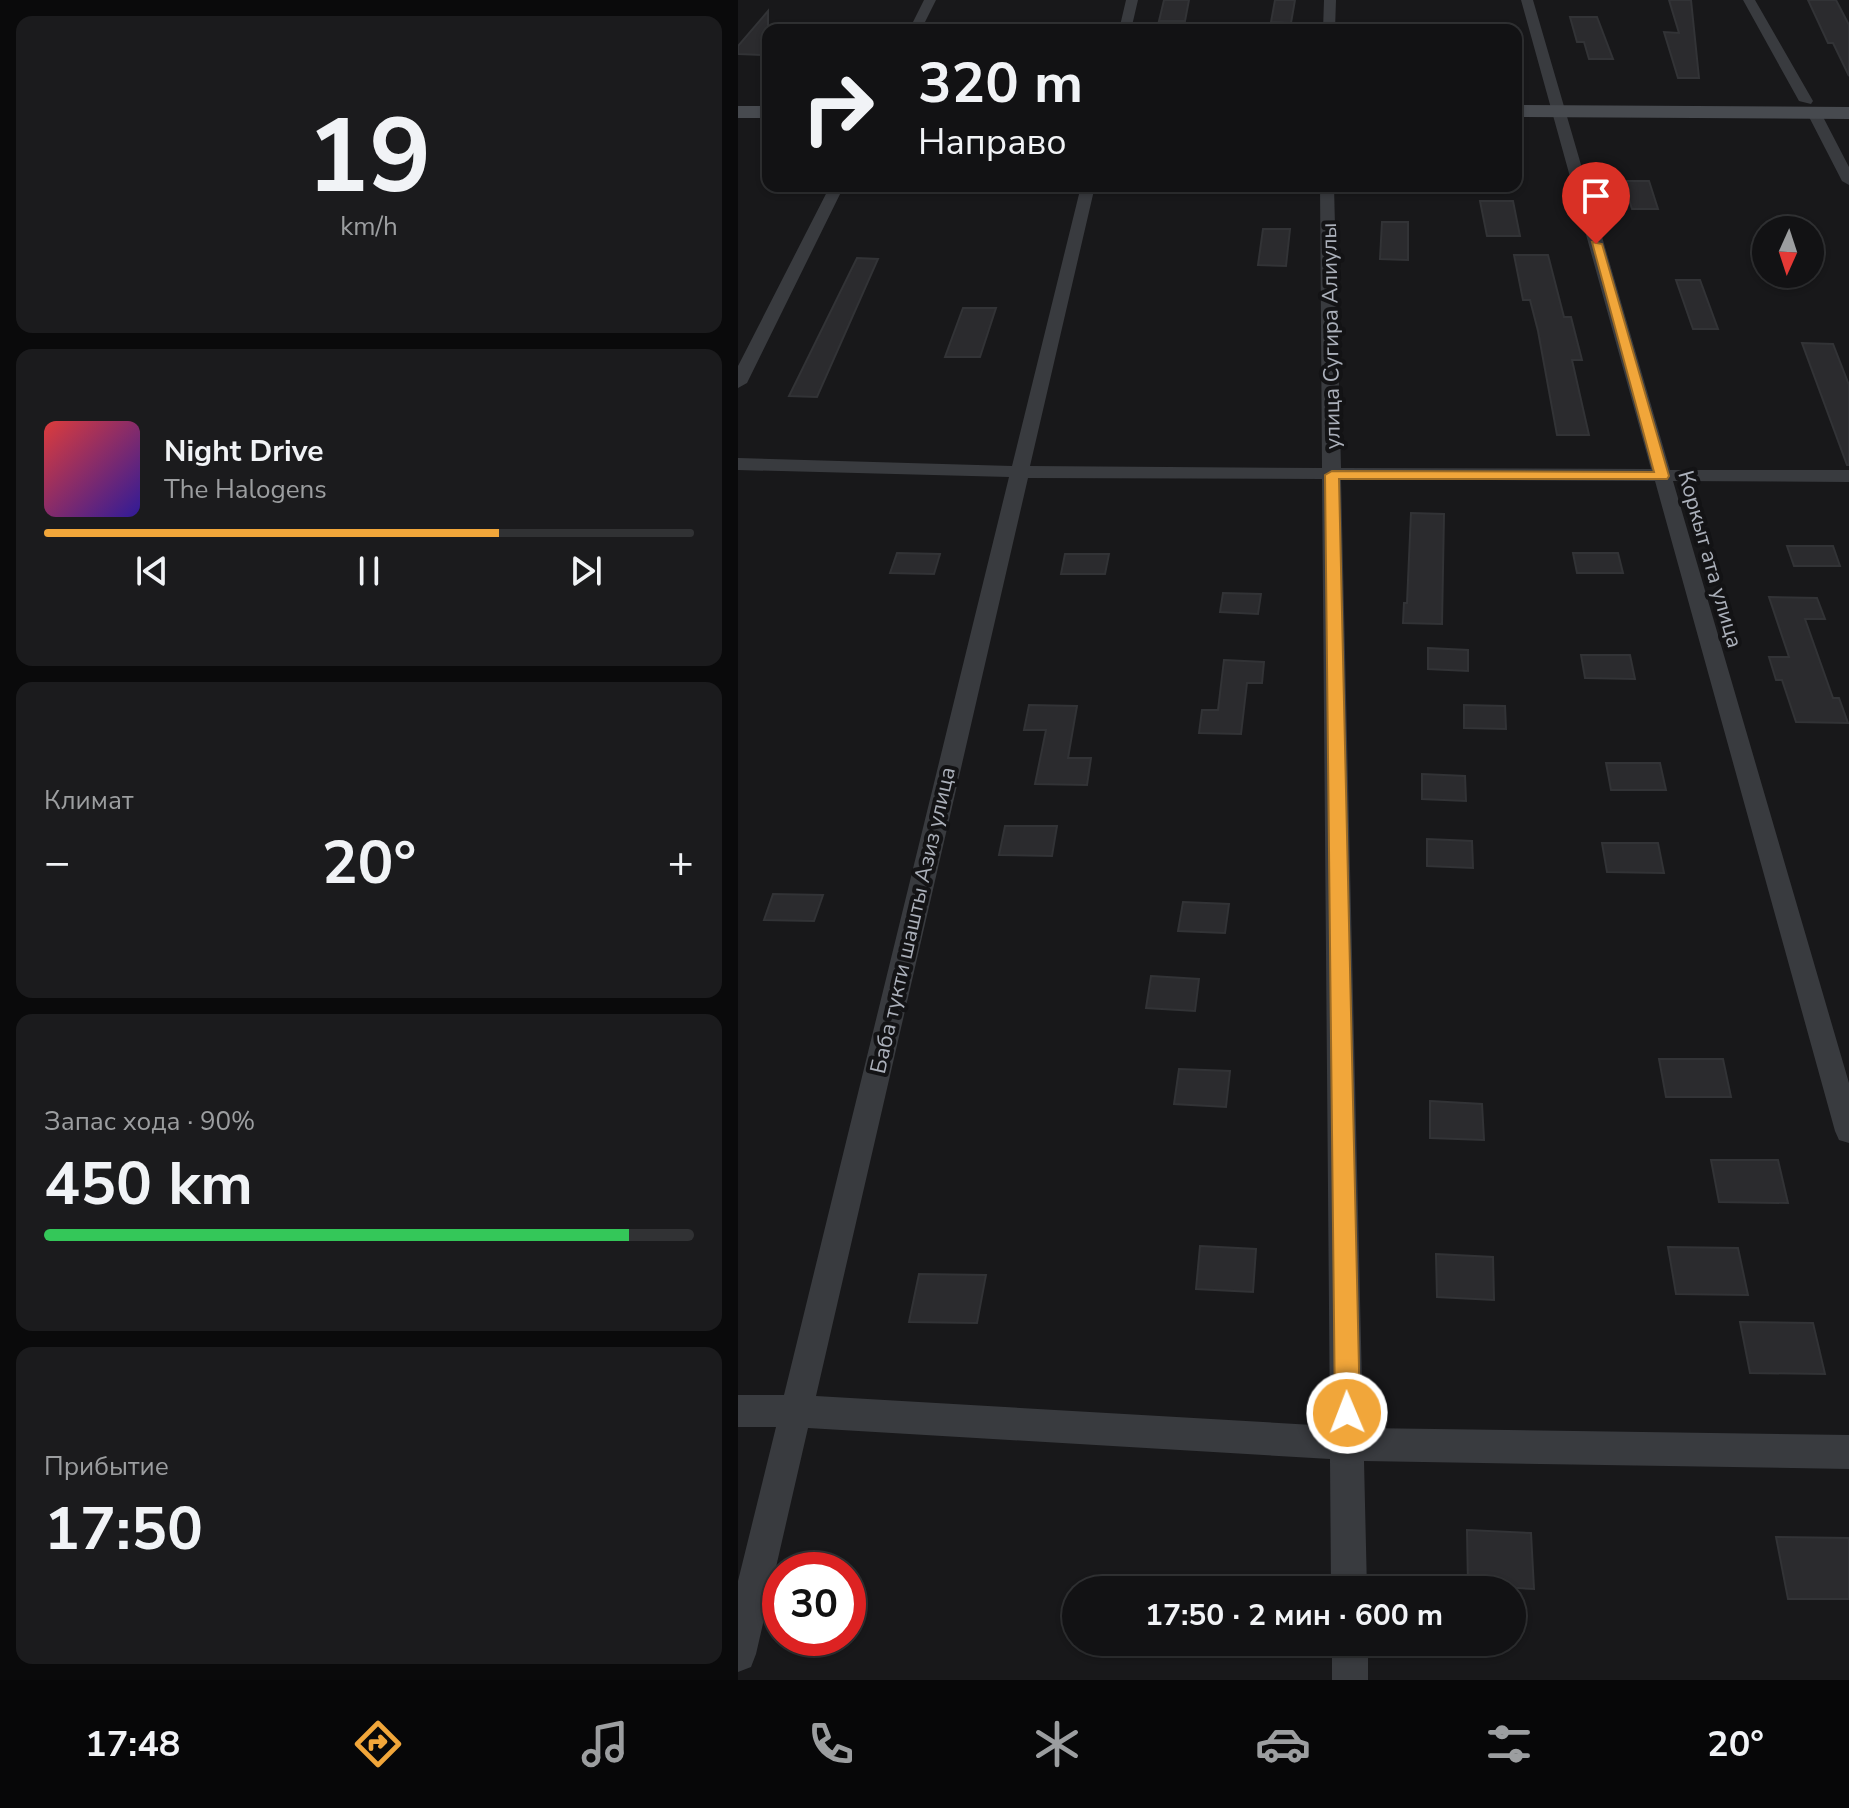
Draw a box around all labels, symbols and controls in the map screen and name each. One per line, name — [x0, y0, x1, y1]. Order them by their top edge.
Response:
text: 320 m — [918, 45, 1083, 122]
icon: right — [786, 56, 890, 160]
text: 19 — [307, 86, 431, 228]
text: Направо — [918, 118, 1067, 167]
pin — [1562, 162, 1630, 244]
icon: arrive — [1574, 174, 1618, 218]
text: km/h — [340, 209, 398, 244]
north arrow — [1752, 216, 1824, 288]
map controls — [1752, 216, 1824, 288]
street label: улица Сугира Алиулы — [1314, 222, 1348, 450]
text: Night Drive — [164, 431, 323, 472]
street label: Коркыт ата улица — [1670, 467, 1750, 651]
text: The Halogens — [164, 472, 327, 507]
icon: previous — [130, 549, 174, 593]
icon: pause — [347, 549, 391, 593]
icon: next — [564, 549, 608, 593]
street label: Баба тукти шашты Азиз улица — [863, 764, 963, 1076]
text: Климат — [44, 783, 133, 818]
text: 20° — [322, 822, 416, 904]
text: − — [44, 833, 70, 893]
text: + — [668, 833, 694, 893]
text: Запас хода · 90% — [44, 1104, 255, 1139]
text: 450 km — [44, 1143, 253, 1225]
position arrow — [1305, 1371, 1389, 1455]
text: Прибытие — [44, 1449, 169, 1484]
text: 17:50 — [44, 1488, 203, 1570]
speed limit sign: 30 — [762, 1552, 866, 1656]
text: 17:50 · 2 мин · 600 m — [1145, 1595, 1443, 1636]
icon: directions — [350, 1716, 406, 1772]
icon: music — [577, 1716, 633, 1772]
icon: phone — [803, 1716, 859, 1772]
icon: climate — [1029, 1716, 1085, 1772]
icon: car — [1255, 1716, 1311, 1772]
icon: filters — [1481, 1716, 1537, 1772]
text: 17:48 — [85, 1720, 180, 1769]
text: 20° — [1707, 1720, 1764, 1769]

